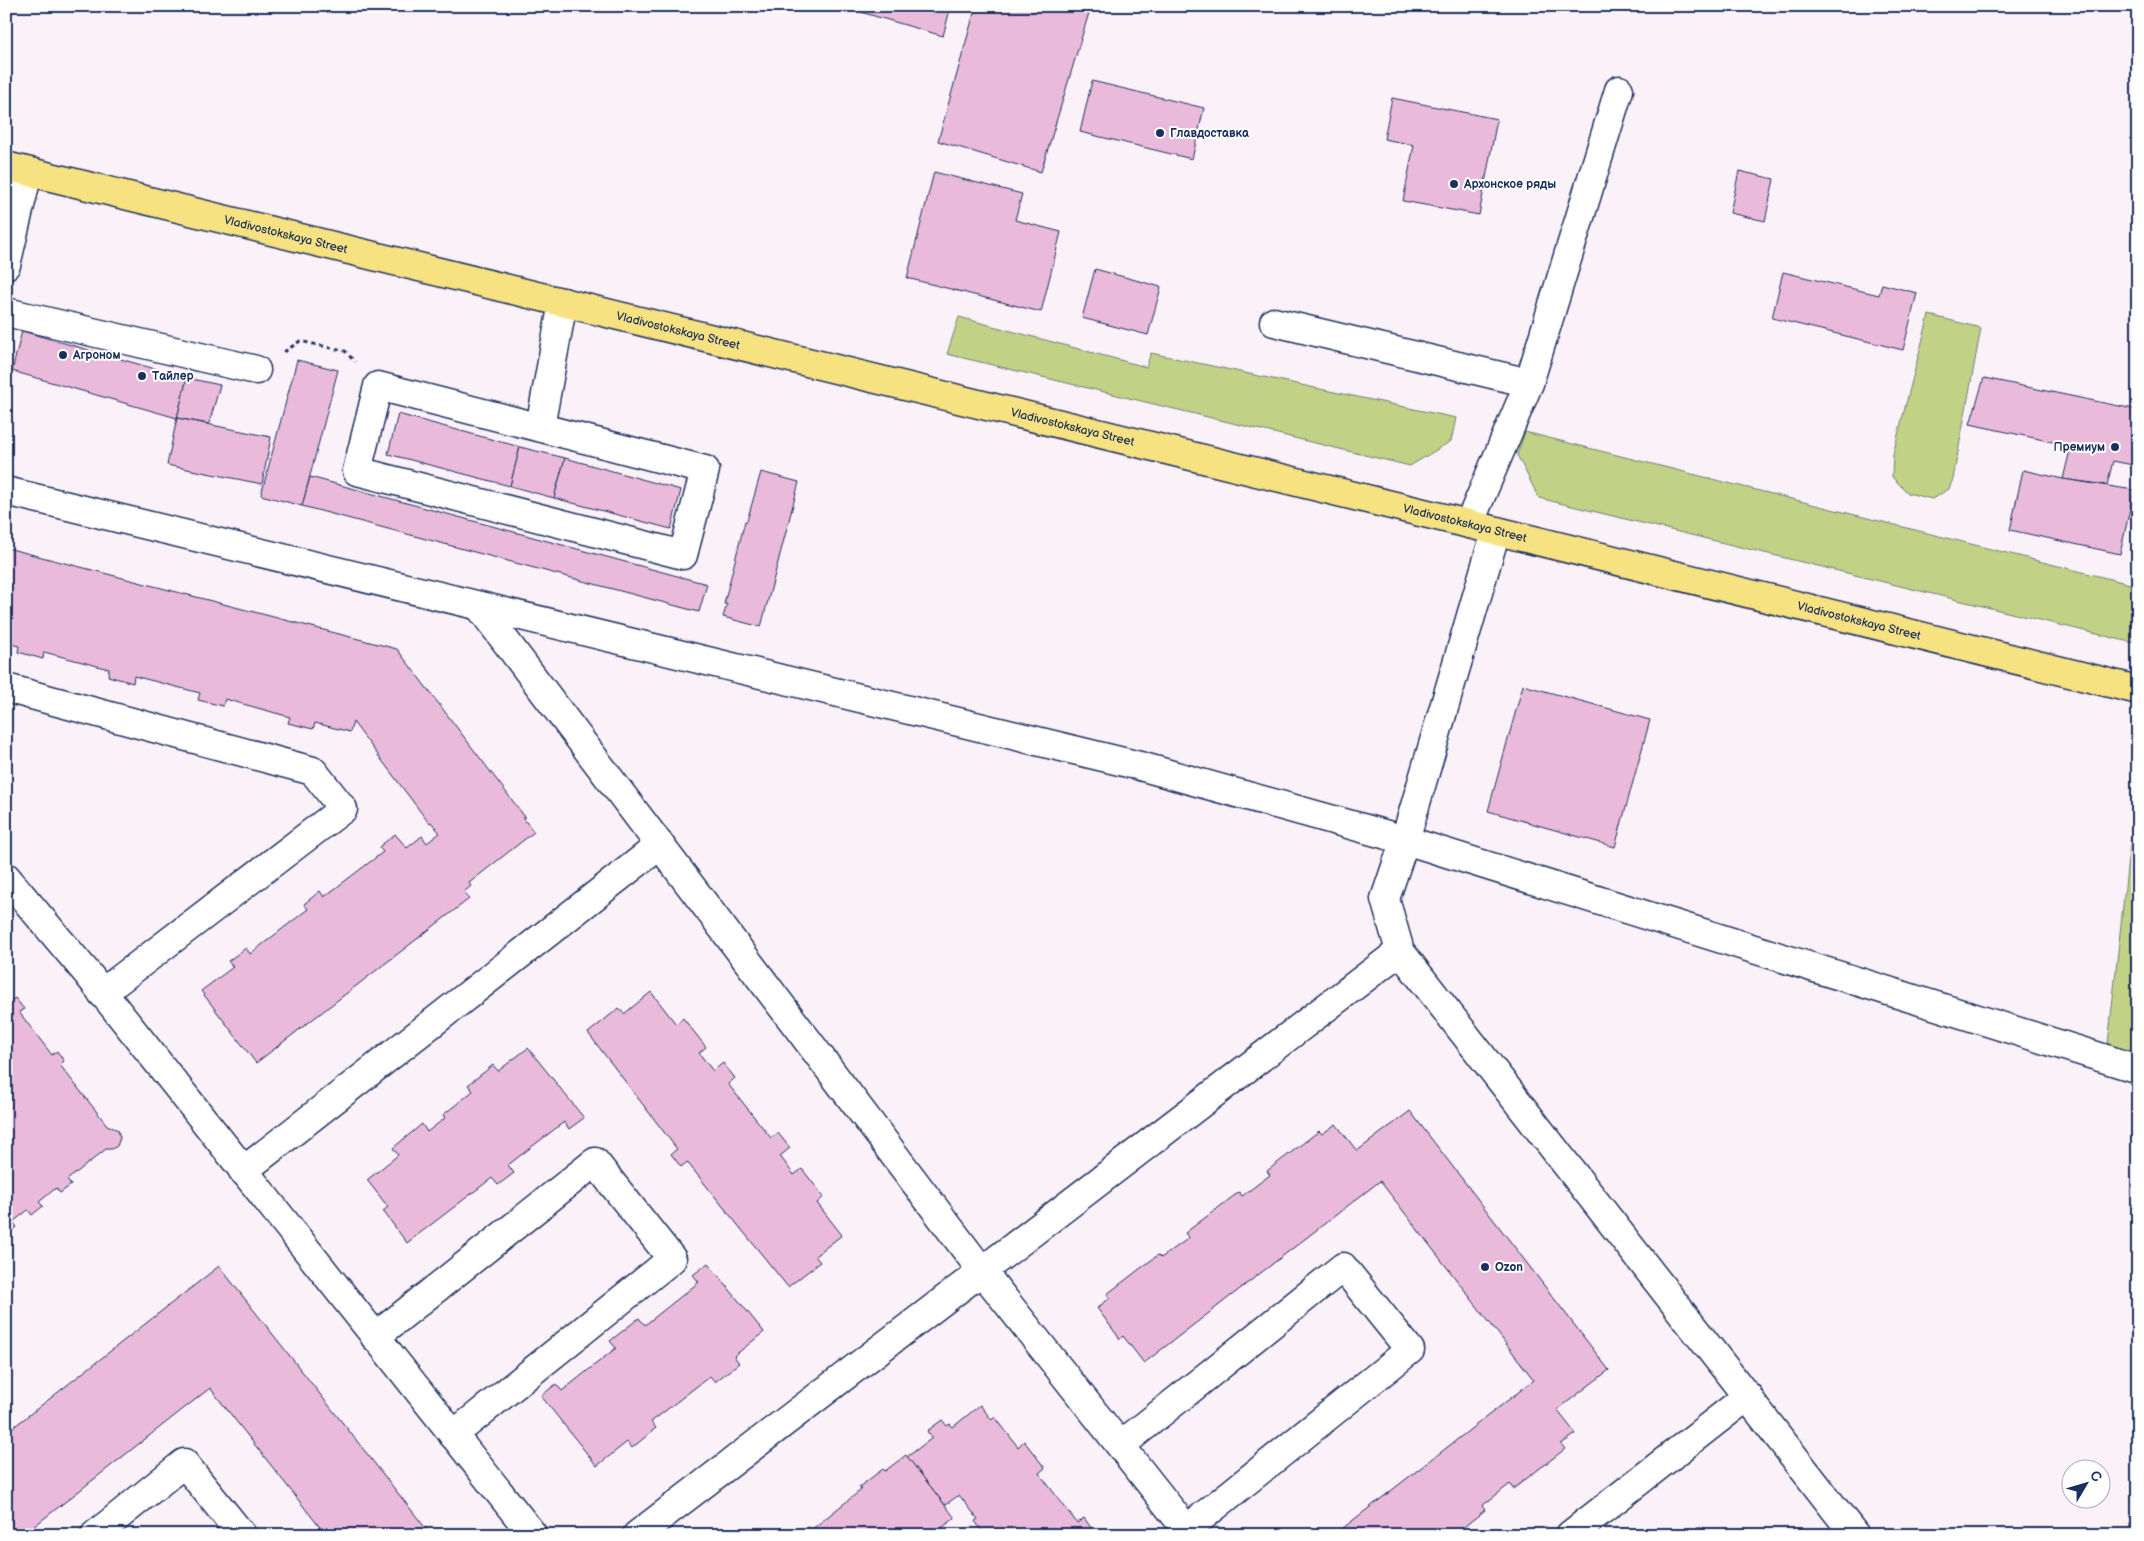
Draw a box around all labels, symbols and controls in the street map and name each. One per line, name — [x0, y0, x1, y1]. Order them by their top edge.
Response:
place label: Главдоставка — [1170, 126, 1250, 141]
marker: Главдоставка — [1154, 127, 1166, 139]
place label: Архонское ряды — [1463, 177, 1556, 192]
marker: Архонское ряды — [1448, 178, 1460, 190]
street label: Vladivostokskaya Street — [222, 212, 349, 257]
street label: Vladivostokskaya Street — [615, 308, 742, 353]
place label: Агроном — [72, 348, 120, 363]
marker: Агроном — [57, 349, 69, 361]
place label: Тайлер — [152, 369, 194, 384]
marker: Тайлер — [136, 370, 148, 382]
street label: Vladivostokskaya Street — [1009, 405, 1136, 449]
place label: Премиум — [2054, 440, 2105, 455]
marker: Премиум — [2109, 441, 2121, 453]
street label: Vladivostokskaya Street — [1402, 501, 1529, 546]
street label: Vladivostokskaya Street — [1796, 598, 1923, 643]
place label: Ozon — [1495, 1260, 1523, 1275]
marker: Ozon — [1479, 1261, 1491, 1273]
north arrow — [2062, 1458, 2112, 1508]
text: С — [2086, 1467, 2106, 1486]

